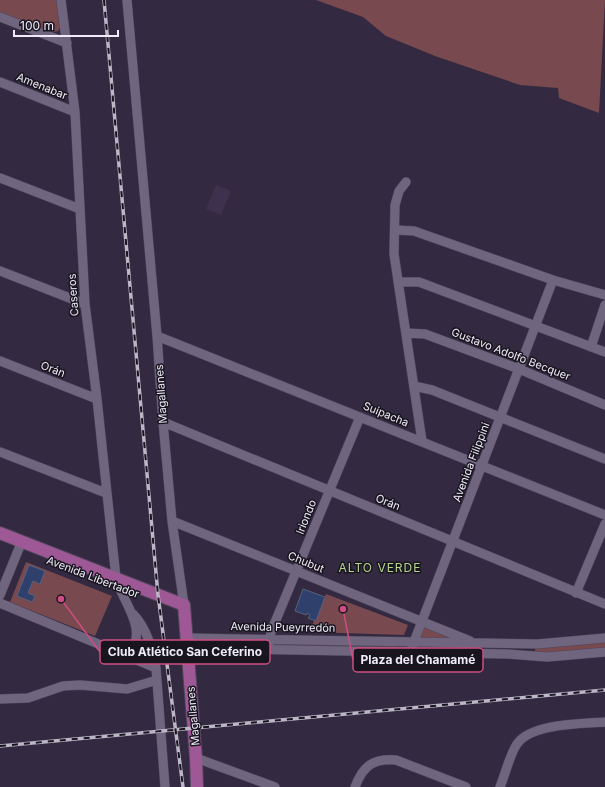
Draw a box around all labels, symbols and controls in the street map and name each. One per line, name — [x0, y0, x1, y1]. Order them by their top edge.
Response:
scale bar — [14, 12, 118, 38]
text: 100 m — [20, 18, 54, 33]
street label: Amenabar — [15, 69, 69, 103]
street label: Caseros — [65, 273, 81, 317]
street label: Gustavo Adolfo Becquer — [449, 325, 573, 383]
street label: Orán — [39, 358, 67, 380]
street label: Magallanes — [152, 364, 170, 424]
street label: Suipacha — [361, 398, 411, 430]
street label: Avenida Filippini — [449, 420, 493, 504]
street label: Orán — [374, 491, 402, 513]
street label: Iriondo — [293, 497, 319, 536]
street label: Chubut — [286, 548, 327, 576]
street label: Avenida Libertador — [45, 553, 141, 601]
district label: ALTO VERDE — [339, 560, 421, 575]
street label: Avenida Pueyrredón — [230, 619, 336, 635]
callout: Club Atlético San Ceferino — [100, 640, 270, 664]
text: Club Atlético San Ceferino — [108, 644, 262, 659]
callout: Plaza del Chamamé — [353, 648, 483, 672]
text: Plaza del Chamamé — [361, 652, 475, 667]
street label: Magallanes — [183, 686, 203, 746]

